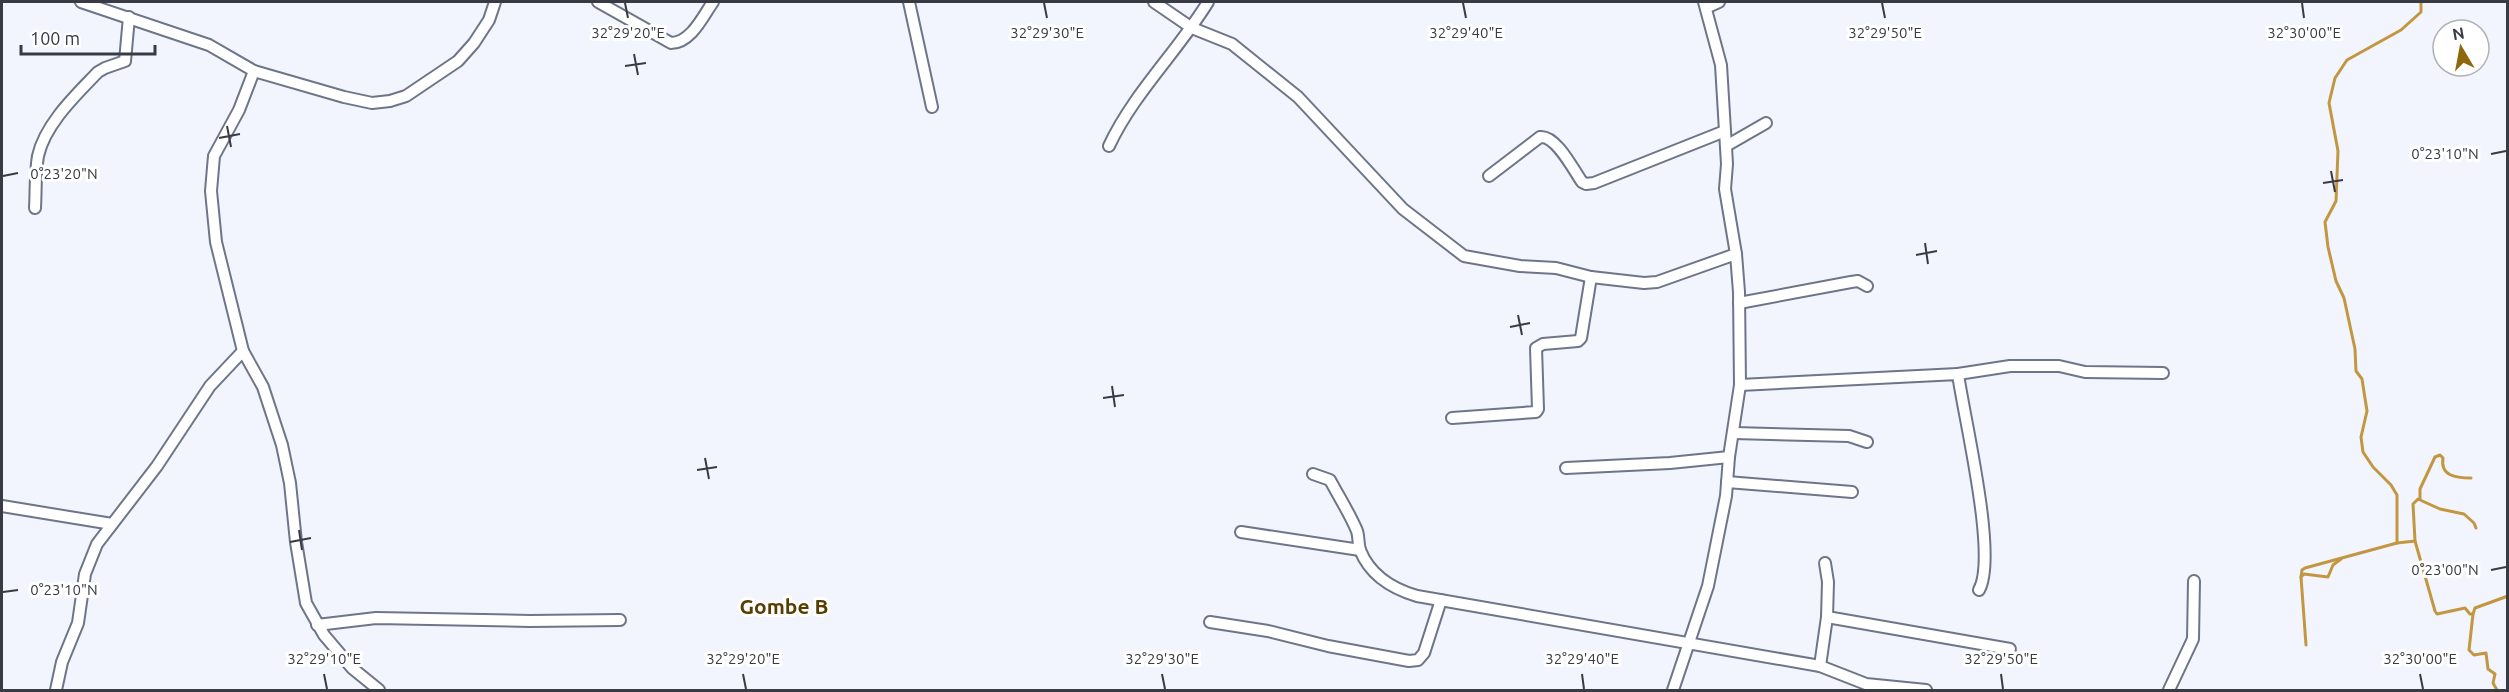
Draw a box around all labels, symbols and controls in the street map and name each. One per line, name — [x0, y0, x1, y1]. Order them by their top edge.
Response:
scale bar — [21, 18, 154, 56]
north arrow — [2431, 18, 2491, 78]
text: N — [2451, 23, 2466, 43]
text: 32°29'20"E — [591, 24, 665, 41]
text: 32°29'30"E — [1010, 24, 1084, 41]
text: 32°29'40"E — [1429, 24, 1503, 41]
text: 32°29'50"E — [1848, 24, 1922, 41]
text: 32°30'00"E — [2267, 24, 2341, 41]
text: 100 m — [30, 28, 80, 48]
text: 0°23'10"N — [2411, 145, 2479, 162]
text: 0°23'20"N — [30, 165, 98, 182]
text: 0°23'00"N — [2411, 561, 2479, 578]
text: 0°23'10"N — [30, 581, 98, 598]
district label: Gombe B — [740, 594, 828, 618]
text: 32°29'10"E — [287, 650, 361, 667]
text: 32°29'20"E — [706, 650, 780, 667]
text: 32°29'30"E — [1125, 650, 1199, 667]
text: 32°29'40"E — [1545, 650, 1619, 667]
text: 32°29'50"E — [1964, 650, 2038, 667]
text: 32°30'00"E — [2383, 650, 2457, 667]

